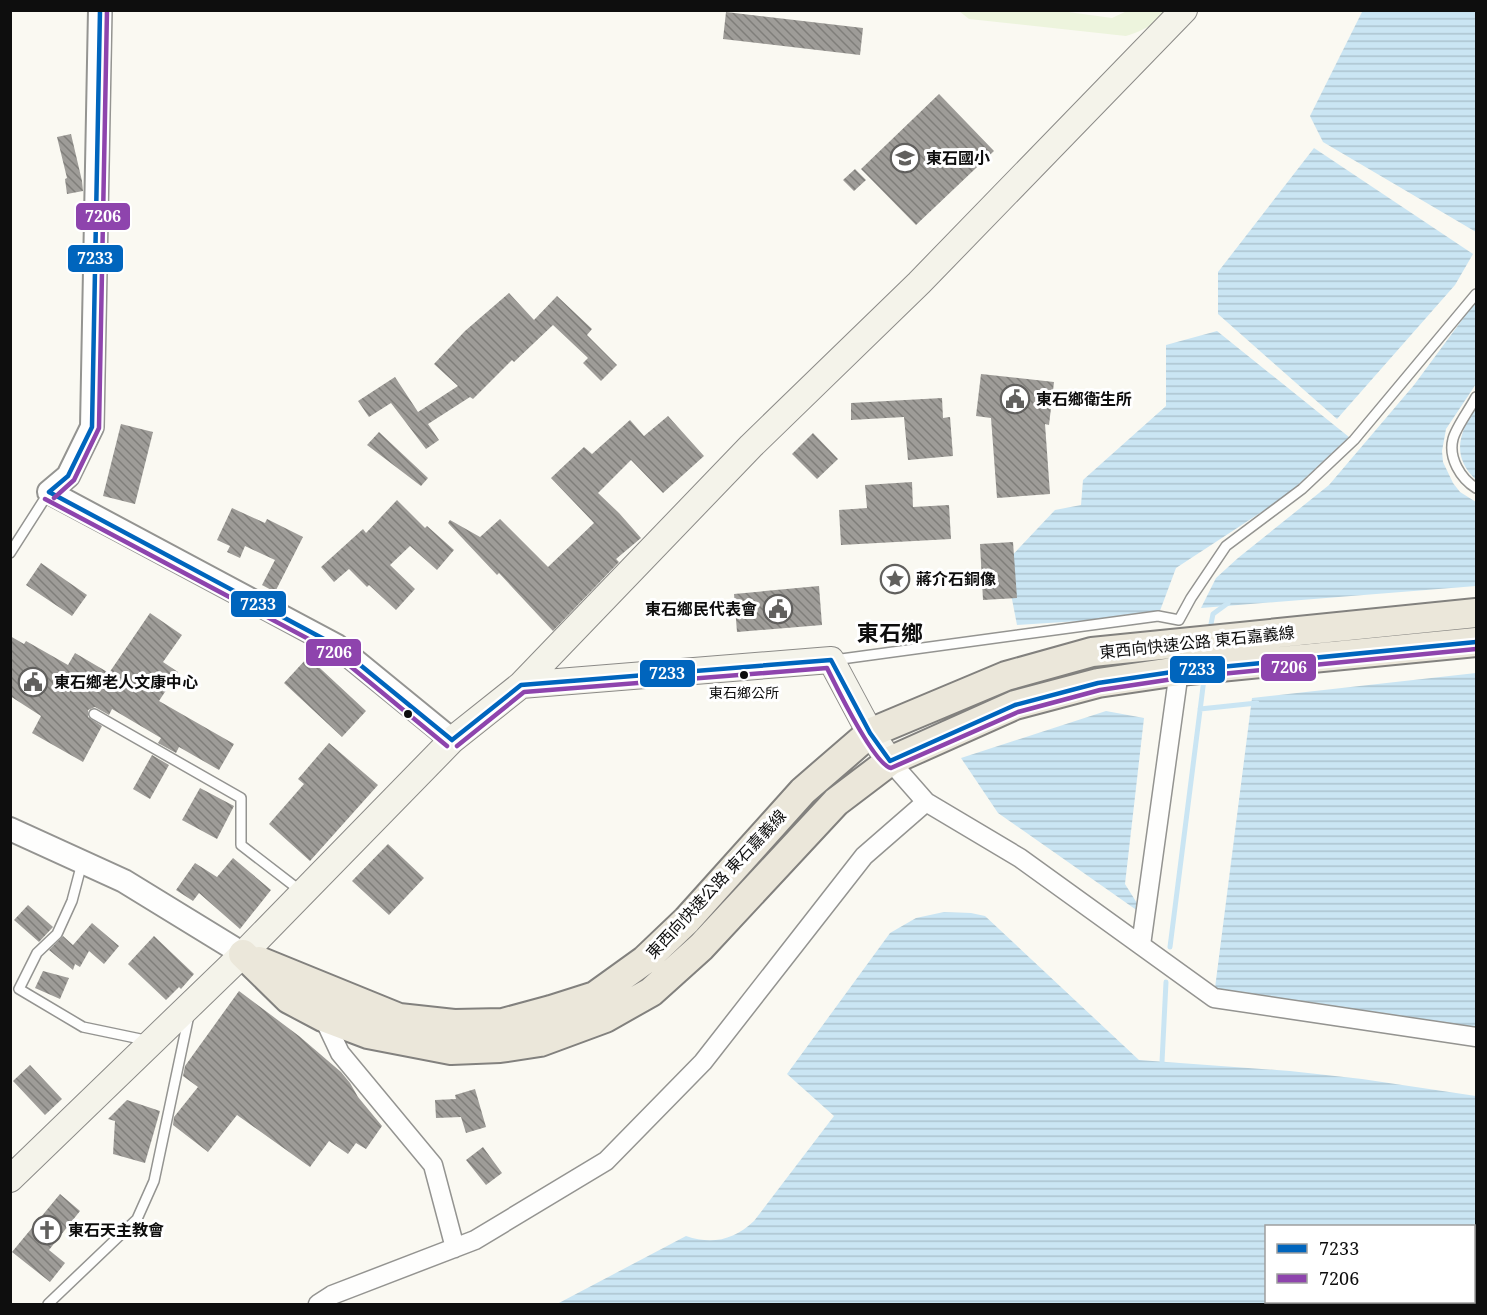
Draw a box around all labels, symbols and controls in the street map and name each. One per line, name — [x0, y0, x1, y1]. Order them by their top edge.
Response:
school or university icon: 東石國小 — [889, 142, 921, 174]
place label: 東石國小 — [926, 147, 990, 169]
line badge: 7206 — [75, 202, 131, 231]
text: 7206 — [85, 205, 121, 227]
line badge: 7233 — [67, 244, 124, 273]
text: 7233 — [77, 247, 113, 269]
public building icon: 東石鄉衛生所 — [999, 383, 1031, 415]
place label: 東石鄉衛生所 — [1036, 388, 1132, 410]
place icon: 蔣介石銅像 — [879, 563, 911, 595]
place label: 蔣介石銅像 — [916, 568, 996, 590]
line badge: 7233 — [230, 590, 287, 618]
text: 7233 — [240, 593, 276, 615]
public building icon: 東石鄉民代表會 — [762, 593, 794, 625]
place label: 東石鄉民代表會 — [645, 598, 757, 620]
district label: 東石鄉 — [857, 617, 923, 647]
street label: 東西向快速公路 東石嘉義線 — [1098, 621, 1296, 663]
line badge: 7206 — [305, 638, 362, 667]
text: 7206 — [316, 641, 352, 663]
line badge: 7206 — [1260, 653, 1317, 682]
line badge: 7233 — [1169, 655, 1226, 684]
text: 7206 — [1271, 656, 1307, 678]
text: 7233 — [1179, 658, 1215, 680]
line badge: 7233 — [639, 659, 696, 688]
text: 7233 — [649, 662, 685, 684]
public building icon: 東石鄉老人文康中心 — [17, 666, 49, 698]
marker: 東石鄉公所 — [738, 669, 750, 681]
place label: 東石鄉老人文康中心 — [54, 671, 198, 693]
place label: 東石鄉公所 — [709, 683, 779, 702]
unlabelled marker — [402, 708, 414, 720]
street label: 東西向快速公路 東石嘉義線 — [641, 805, 791, 963]
church icon: 東石天主教會 — [31, 1214, 63, 1246]
place label: 東石天主教會 — [68, 1219, 164, 1241]
legend — [1265, 1225, 1475, 1303]
text: 7233 — [1319, 1236, 1359, 1260]
text: 7206 — [1319, 1266, 1359, 1290]

